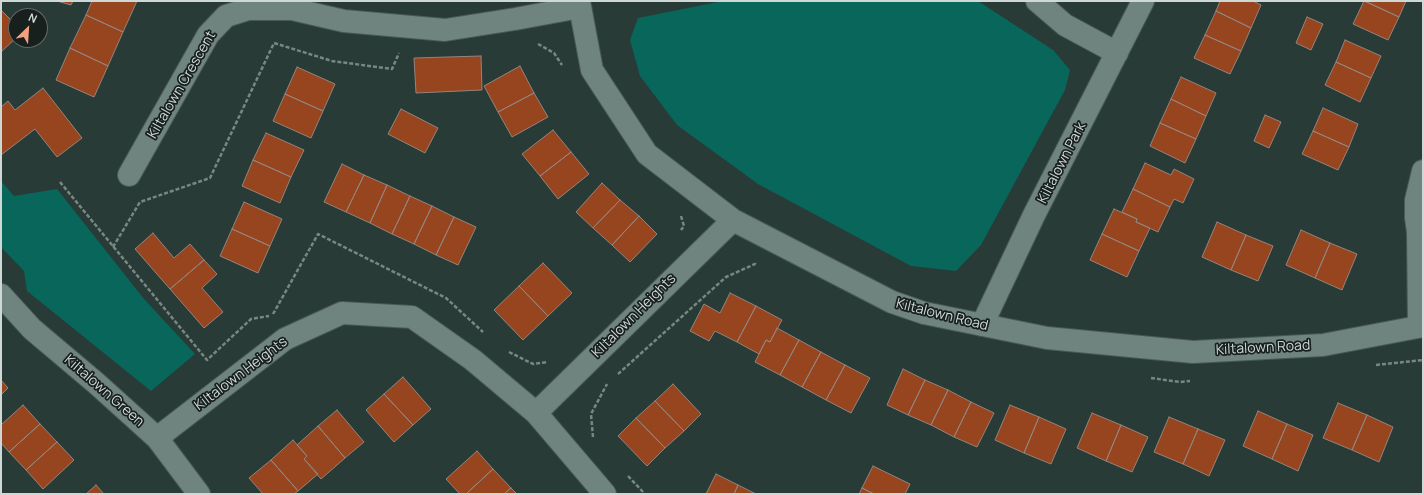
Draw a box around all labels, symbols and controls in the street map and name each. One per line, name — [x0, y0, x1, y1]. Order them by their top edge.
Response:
north arrow — [8, 8, 48, 48]
text: N — [26, 9, 40, 26]
street label: Kiltalown Crescent — [144, 28, 220, 142]
street label: Kiltalown Park — [1034, 119, 1090, 207]
street label: Kiltalown Heights — [588, 270, 680, 362]
street label: Kiltalown Road — [894, 295, 990, 335]
street label: Kiltalown Heights — [191, 334, 291, 414]
street label: Kiltalown Road — [1215, 337, 1311, 359]
street label: Kiltalown Green — [61, 352, 147, 430]

